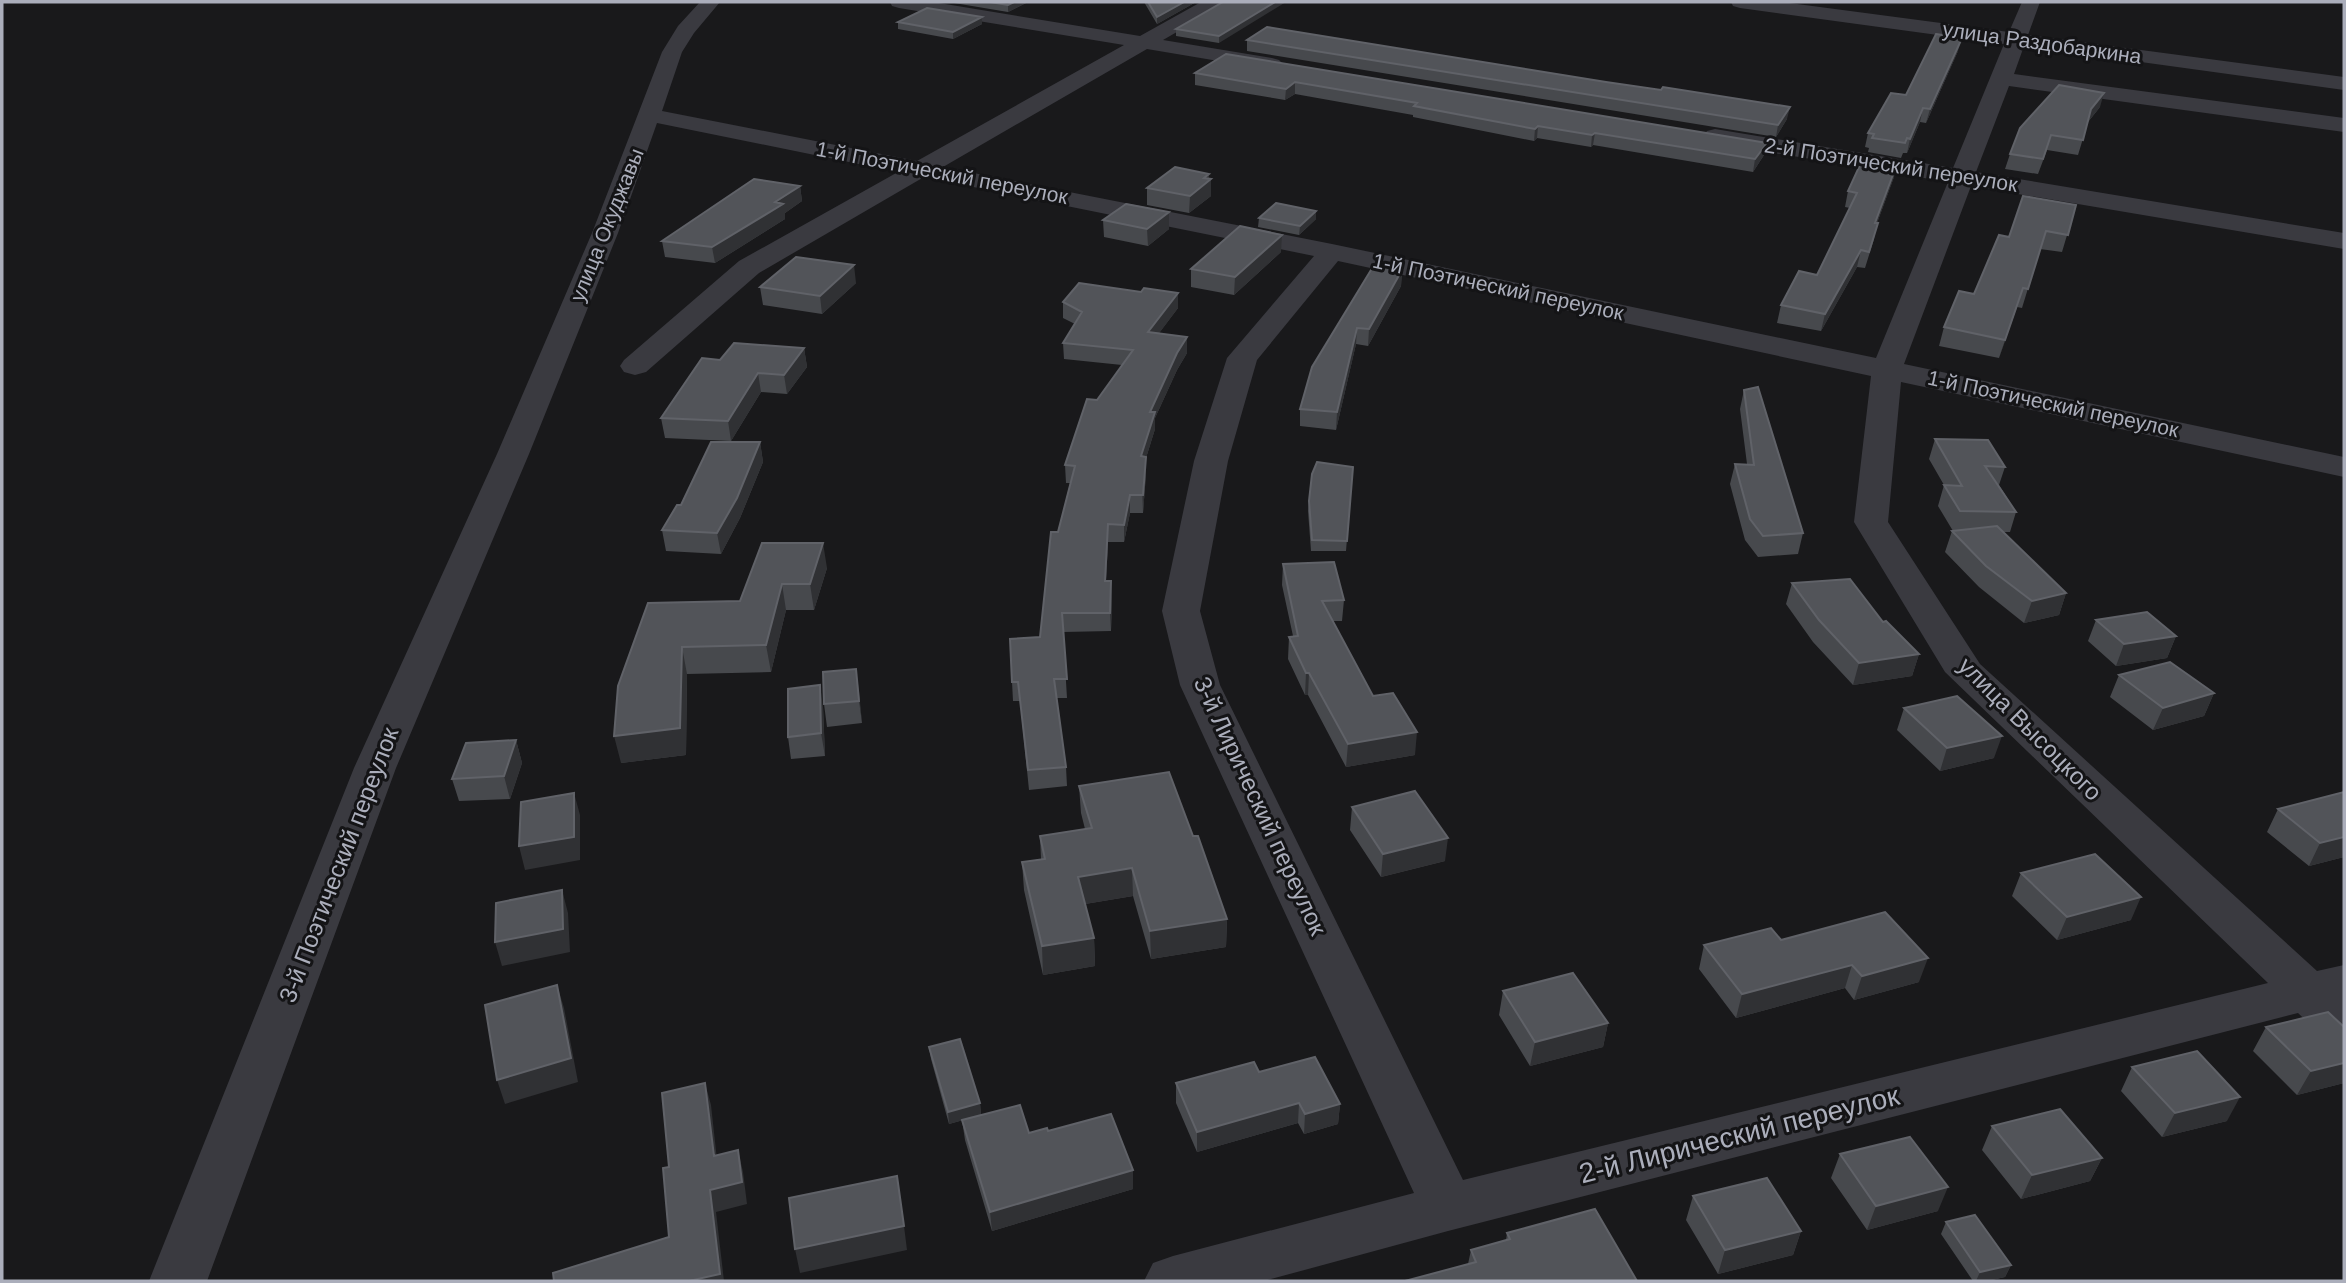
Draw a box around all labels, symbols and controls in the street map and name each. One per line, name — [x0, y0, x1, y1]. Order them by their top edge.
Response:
street label: улица Раздобаркина — [1941, 17, 2143, 68]
street label: 2-й Поэтический переулок — [1763, 133, 2020, 196]
street label: 1-й Поэтический переулок — [814, 137, 1071, 208]
street label: улица Окуджавы — [565, 145, 648, 305]
street label: 1-й Поэтический переулок — [1371, 249, 1626, 325]
street label: 1-й Поэтический переулок — [1926, 366, 2181, 442]
street label: улица Высоцкого — [1953, 652, 2107, 806]
street label: 3-й Лирический переулок — [1189, 673, 1332, 940]
street label: 3-й Поэтический переулок — [274, 723, 404, 1006]
street label: 2-й Лирический переулок — [1576, 1080, 1903, 1189]

